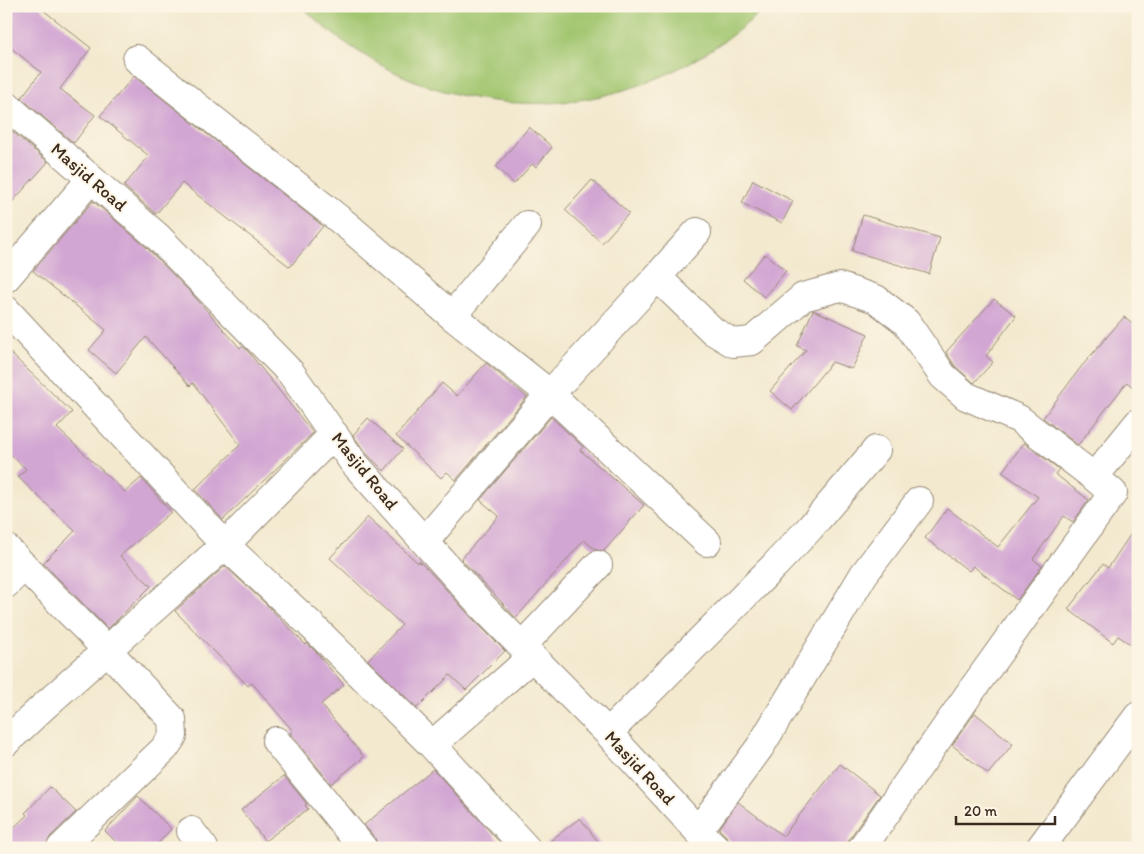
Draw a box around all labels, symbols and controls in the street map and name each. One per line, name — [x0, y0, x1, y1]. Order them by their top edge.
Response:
street label: Masjid Road — [46, 138, 132, 216]
street label: Masjid Road — [327, 428, 403, 514]
street label: Masjid Road — [600, 726, 680, 810]
scale bar — [956, 794, 1055, 826]
text: 20 m — [964, 802, 998, 820]

